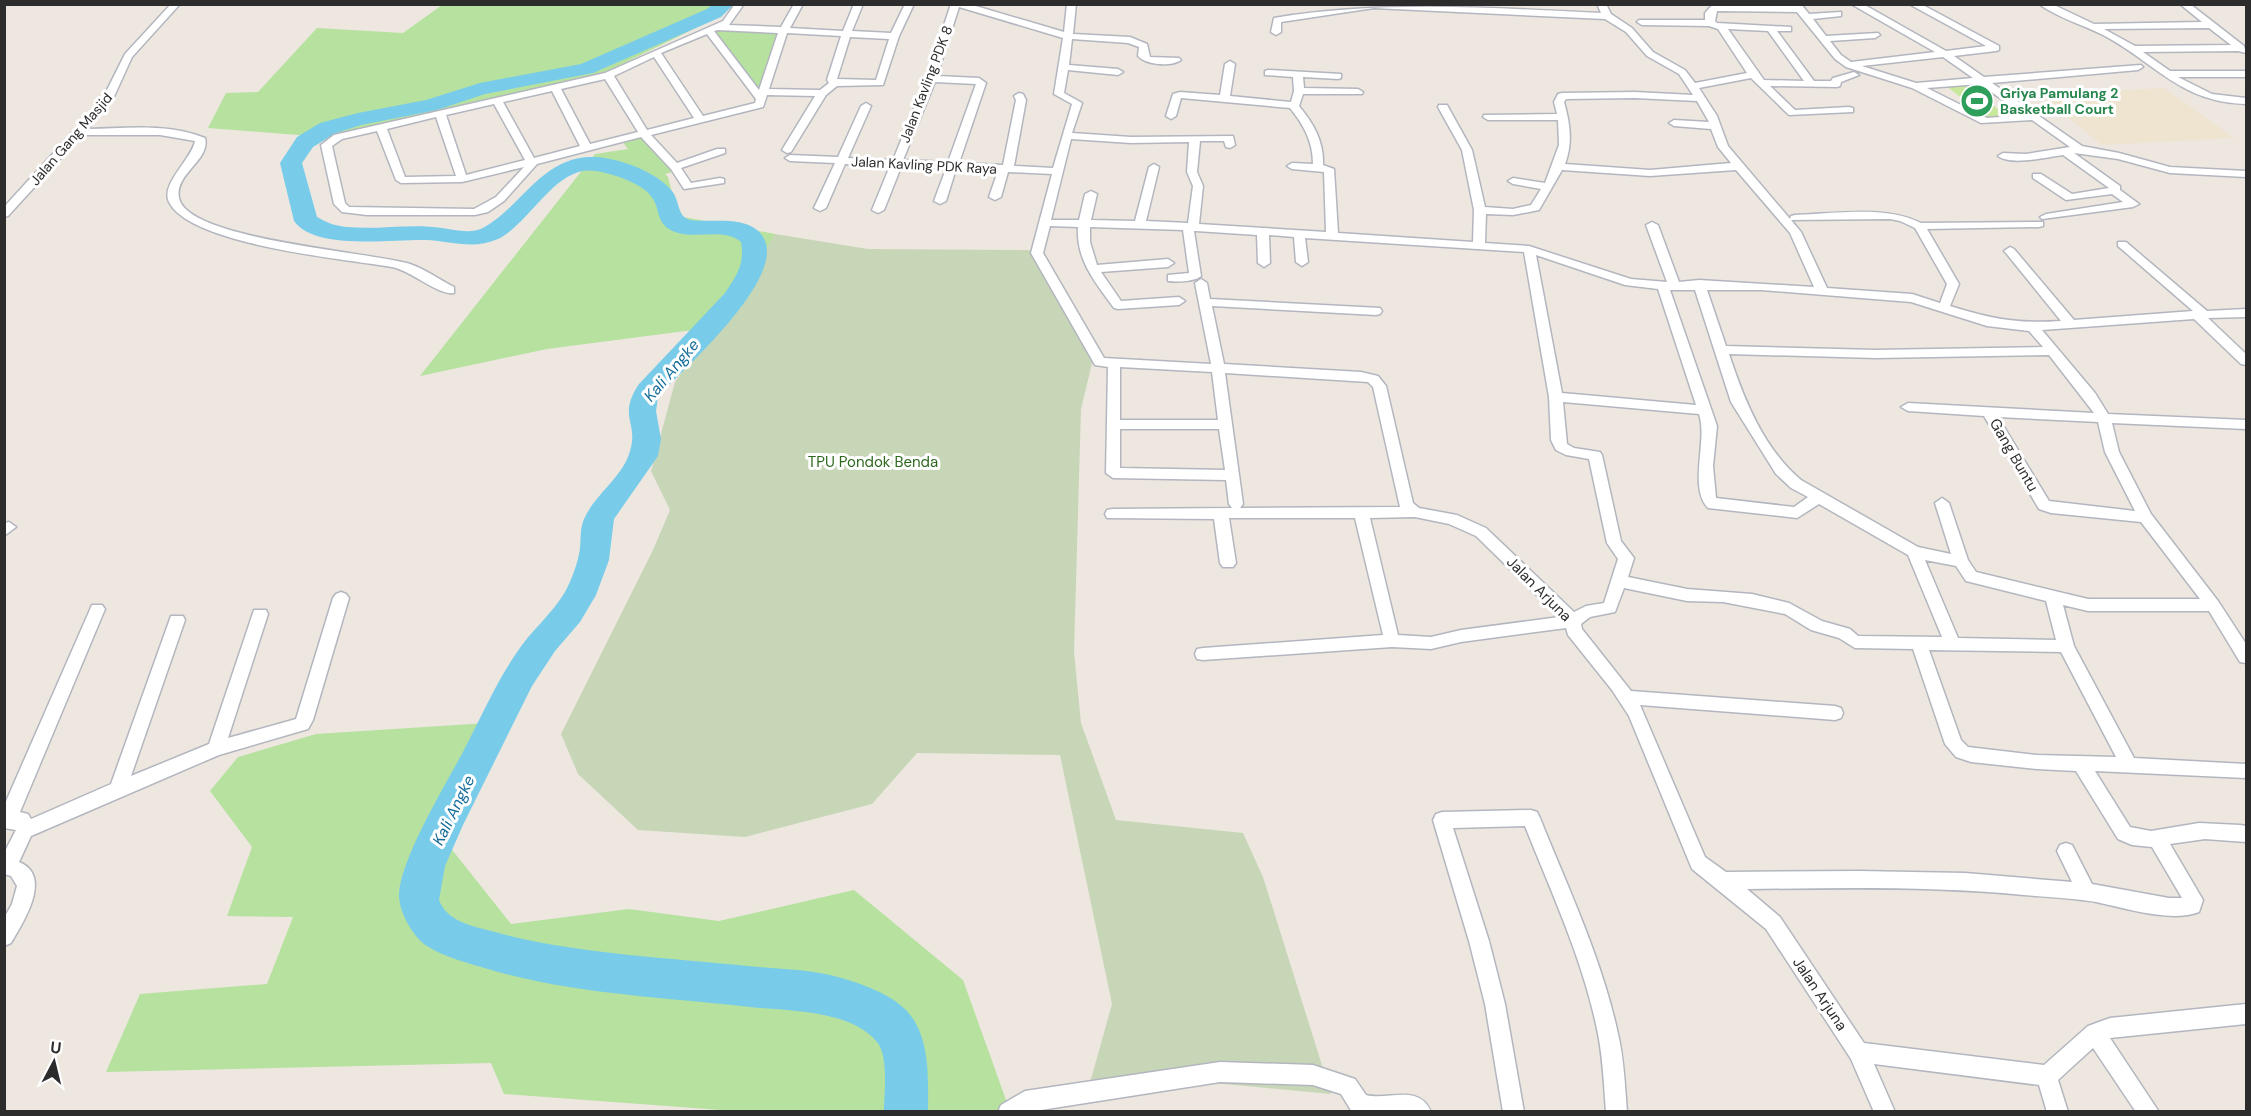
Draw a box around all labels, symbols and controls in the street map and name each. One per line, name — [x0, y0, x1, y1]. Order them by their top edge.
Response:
street label: Jalan Kavling PDK 8 — [895, 23, 957, 145]
sports icon: Griya Pamulang 2 Basketball Court — [1959, 83, 1995, 119]
place label: Griya Pamulang 2 Basketball Court — [2000, 84, 2118, 118]
street label: Jalan Gang Masjid — [26, 89, 116, 189]
street label: Jalan Kavling PDK Raya — [851, 152, 997, 178]
water label: Kali Angke — [639, 335, 704, 406]
street label: Gang Buntu — [1985, 415, 2043, 495]
park label: TPU Pondok Benda — [808, 452, 938, 472]
street label: Jalan Arjuna — [1502, 552, 1576, 626]
water label: Kali Angke — [427, 772, 479, 849]
street label: Jalan Arjuna — [1788, 953, 1852, 1035]
north arrow — [24, 1032, 84, 1092]
text: U — [49, 1037, 62, 1059]

